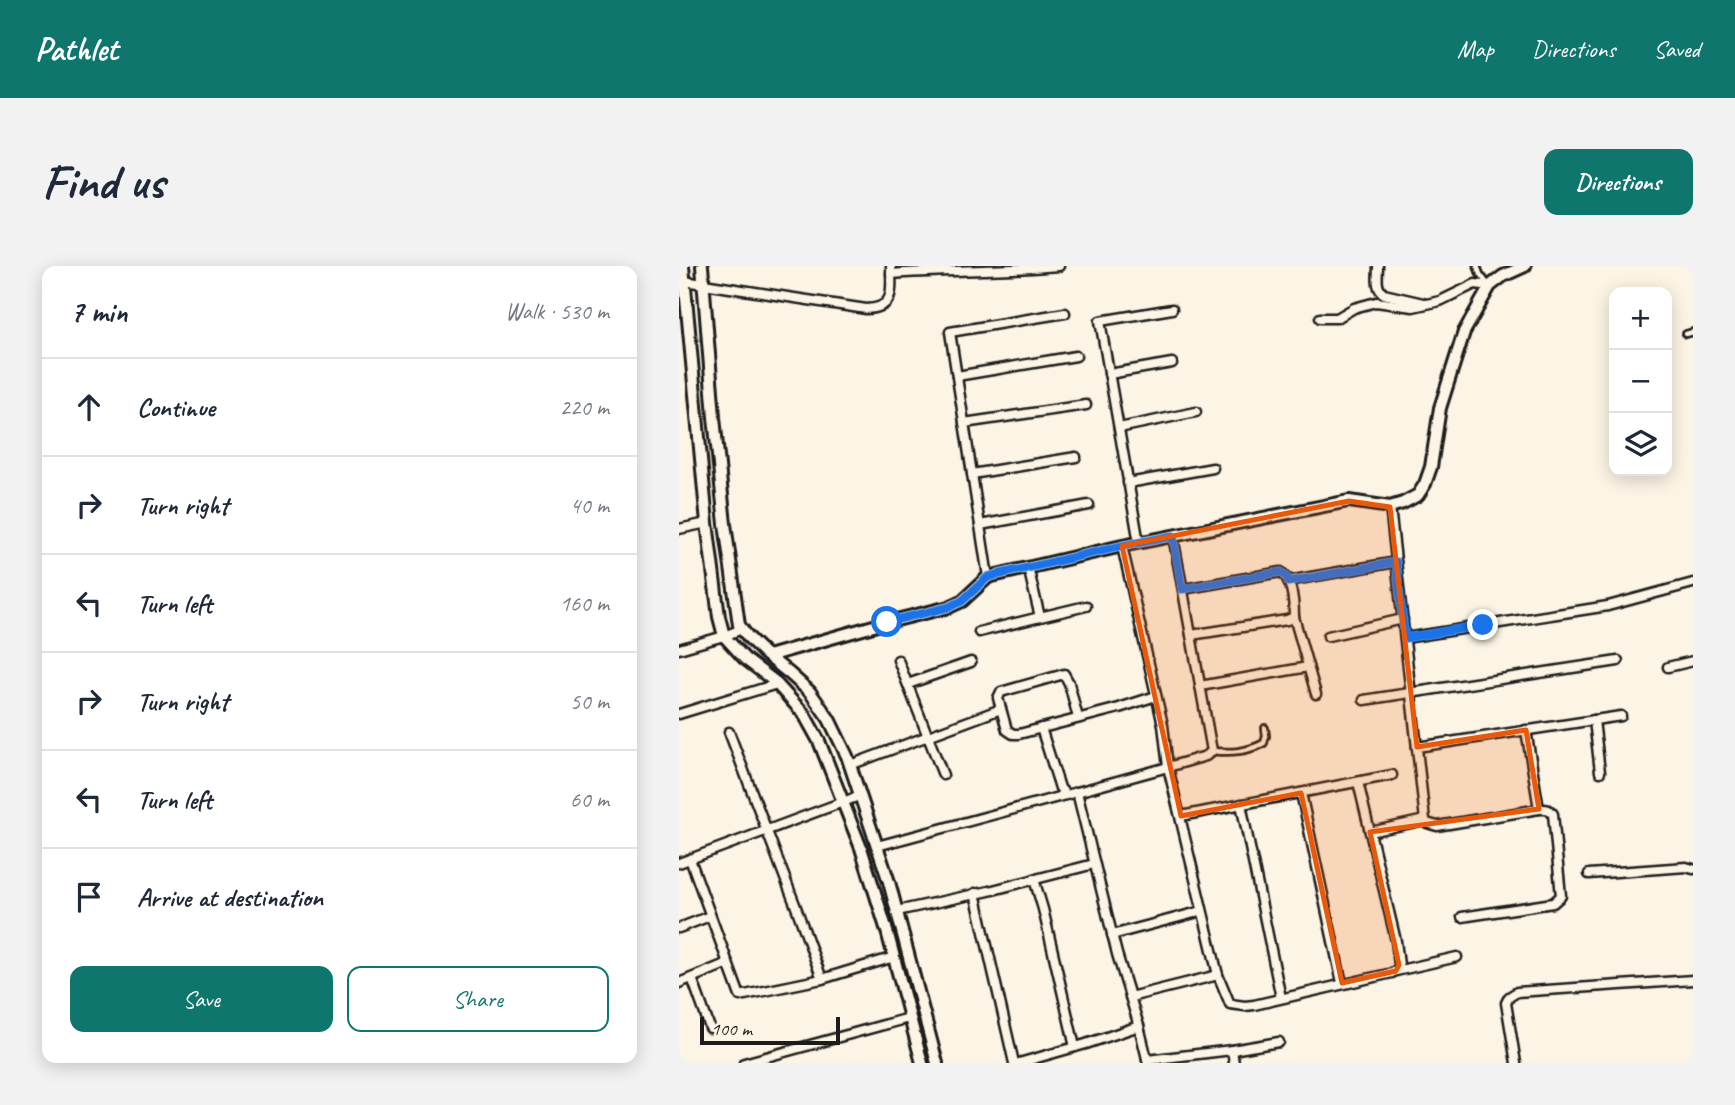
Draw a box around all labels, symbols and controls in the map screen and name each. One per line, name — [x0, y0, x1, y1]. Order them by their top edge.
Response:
text: Pathlet — [35, 28, 118, 70]
text: Map — [1457, 34, 1494, 64]
text: Directions — [1532, 34, 1615, 64]
text: Saved — [1653, 34, 1700, 64]
button: Directions — [1544, 149, 1693, 215]
text: Find us — [42, 151, 164, 213]
map controls — [1609, 287, 1672, 476]
button: + — [1609, 287, 1672, 350]
text: 7 min — [70, 293, 127, 331]
text: Walk · 530 m — [505, 297, 609, 326]
button: − — [1609, 350, 1672, 413]
icon: ahead — [70, 388, 108, 426]
text: Continue — [137, 391, 215, 424]
text: 220 m — [560, 393, 609, 422]
button: layers — [1609, 413, 1672, 476]
icon: right — [70, 486, 108, 524]
text: Turn right — [137, 489, 228, 522]
text: 40 m — [570, 491, 609, 520]
icon: left — [70, 584, 108, 622]
text: Turn left — [137, 587, 212, 620]
text: 160 m — [560, 589, 609, 618]
route start — [871, 606, 902, 637]
route end — [1467, 609, 1498, 640]
icon: right — [70, 682, 108, 720]
text: Turn right — [137, 685, 228, 718]
text: 50 m — [570, 687, 609, 716]
icon: left — [70, 780, 108, 818]
text: Turn left — [137, 783, 212, 816]
text: 60 m — [570, 785, 609, 814]
icon: arrive — [70, 878, 108, 916]
text: Arrive at destination — [137, 881, 323, 914]
button: Save — [70, 966, 333, 1032]
button: Share — [347, 966, 609, 1032]
scale bar — [700, 1014, 840, 1046]
text: 100 m — [711, 1017, 752, 1041]

